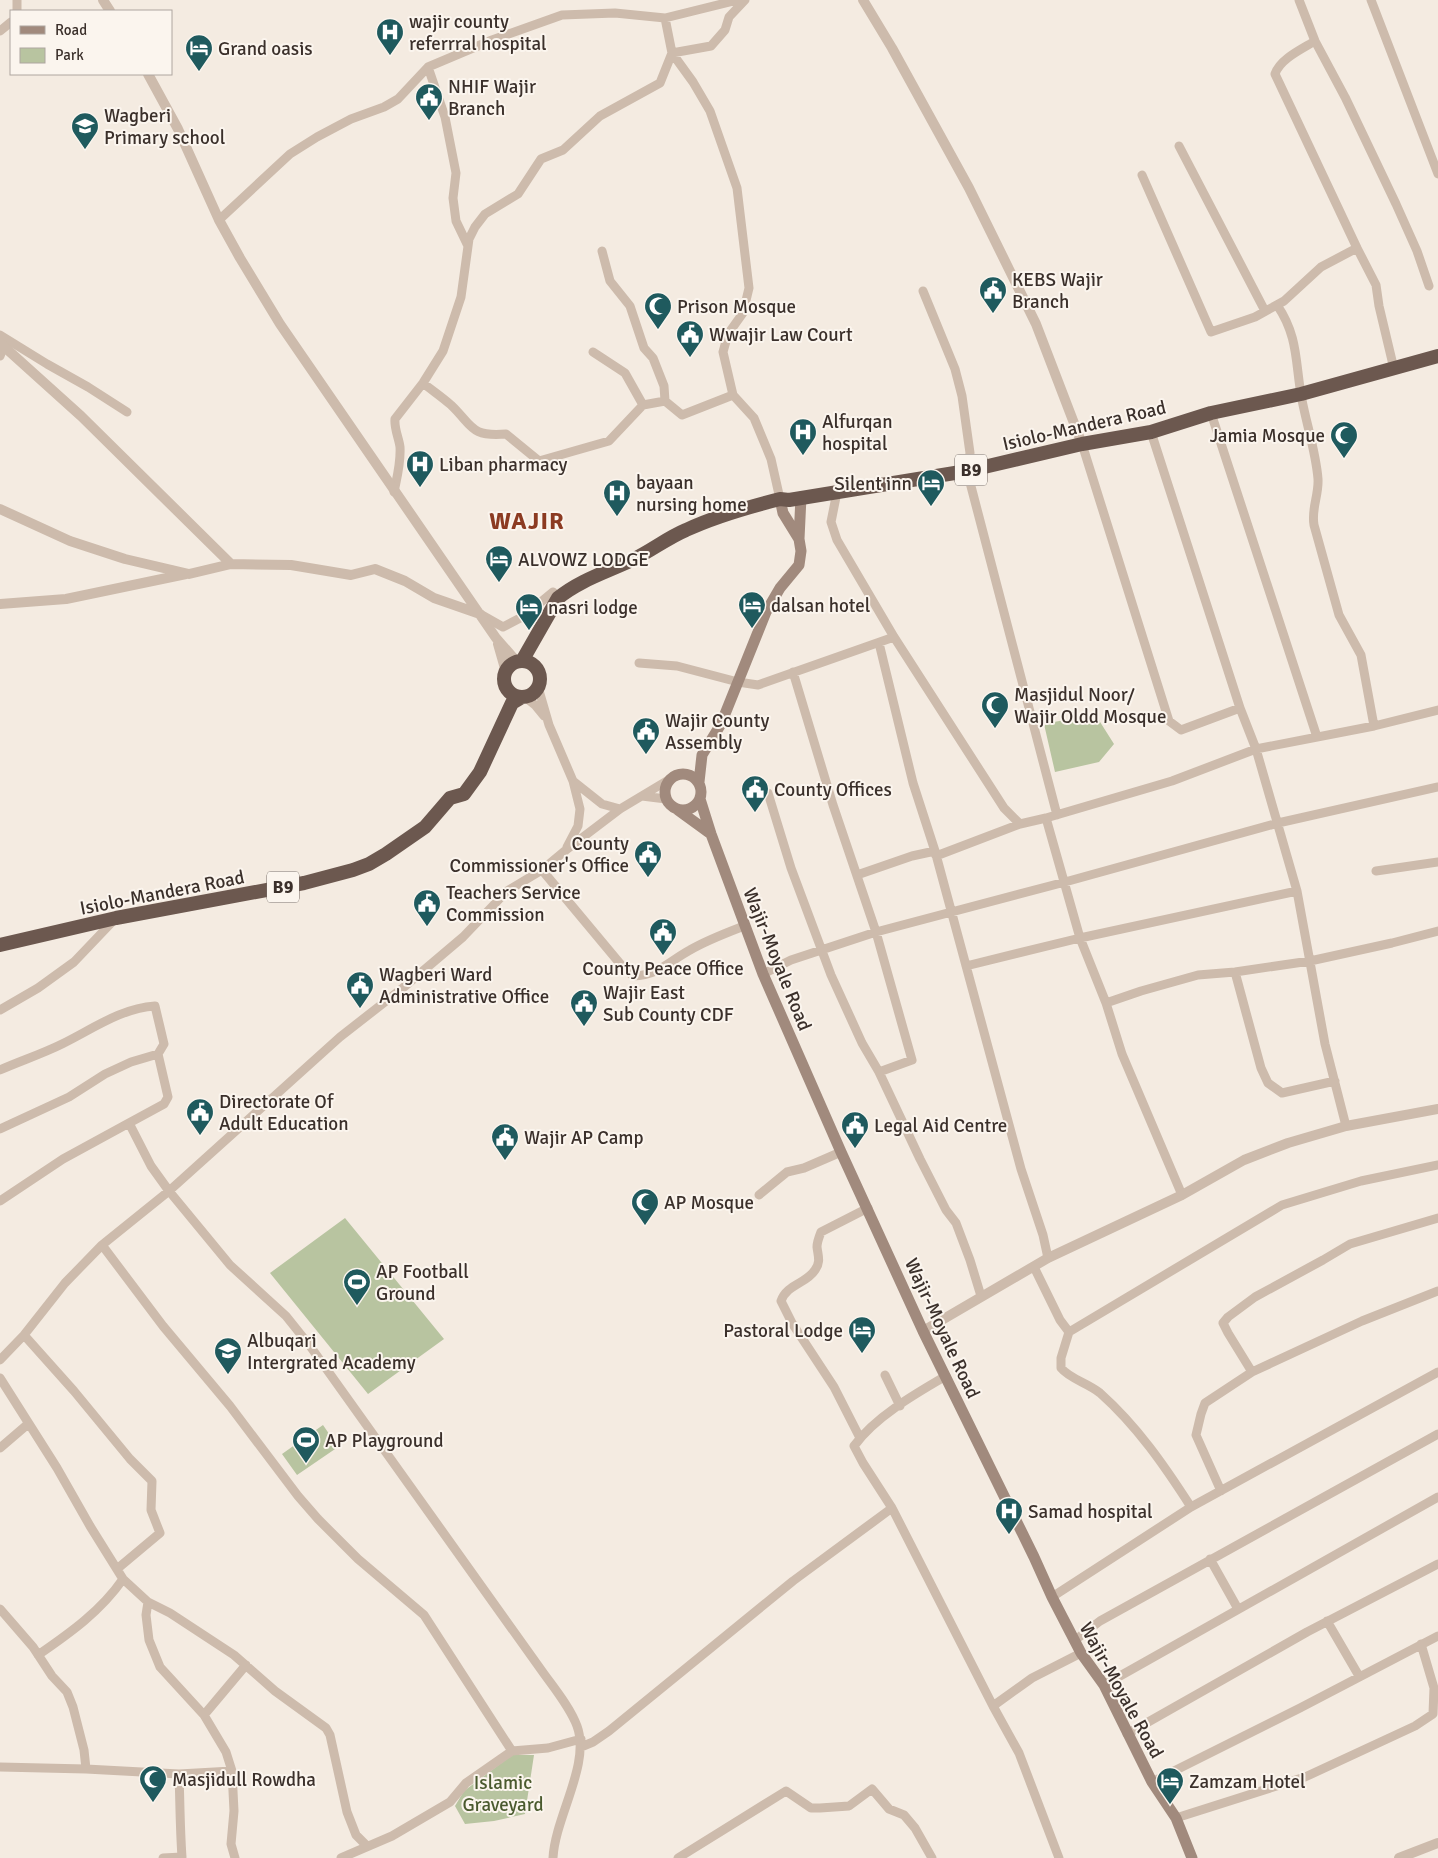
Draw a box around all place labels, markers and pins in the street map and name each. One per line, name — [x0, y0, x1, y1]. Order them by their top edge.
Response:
place label: wajir county referrral hospital — [409, 10, 547, 56]
hospital icon: wajir county referrral hospital — [375, 17, 405, 56]
hotel icon: Grand oasis — [184, 33, 214, 72]
place label: Grand oasis — [218, 37, 313, 61]
place label: NHIF Wajir Branch — [448, 75, 536, 121]
public building icon: NHIF Wajir Branch — [414, 82, 444, 121]
place label: Wagberi Primary school — [104, 104, 225, 150]
school or university icon: Wagberi Primary school — [70, 111, 100, 150]
place label: KEBS Wajir Branch — [1012, 268, 1103, 314]
public building icon: KEBS Wajir Branch — [978, 275, 1008, 314]
mosque icon: Prison Mosque — [643, 291, 673, 330]
place label: Prison Mosque — [677, 295, 796, 319]
public building icon: Wwajir Law Court — [675, 319, 705, 358]
place label: Wwajir Law Court — [709, 323, 853, 347]
place label: Alfurqan hospital — [822, 410, 893, 456]
hospital icon: Alfurqan hospital — [788, 417, 818, 456]
mosque icon: Jamia Mosque — [1329, 420, 1359, 459]
place label: Jamia Mosque — [1210, 424, 1325, 448]
hospital icon: Liban pharmacy — [405, 449, 435, 488]
place label: Liban pharmacy — [439, 453, 568, 477]
hotel icon: Silent inn — [916, 468, 946, 507]
place label: bayaan nursing home — [636, 471, 747, 517]
place label: Silent inn — [834, 472, 912, 496]
hospital icon: bayaan nursing home — [602, 478, 632, 517]
hotel icon: ALVOWZ LODGE — [484, 544, 514, 583]
place label: ALVOWZ LODGE — [518, 548, 649, 572]
hotel icon: dalsan hotel — [737, 590, 767, 629]
hotel icon: nasri lodge — [514, 592, 544, 631]
place label: dalsan hotel — [771, 594, 870, 618]
place label: nasri lodge — [548, 596, 638, 620]
place label: Masjidul Noor/ Wajir Oldd Mosque — [1014, 683, 1166, 729]
mosque icon: Masjidul Noor/ Wajir Oldd Mosque — [980, 690, 1010, 729]
place label: Wajir County Assembly — [665, 709, 769, 755]
public building icon: Wajir County Assembly — [631, 716, 661, 755]
public building icon: County Offices — [740, 774, 770, 813]
place label: County Offices — [774, 778, 892, 802]
place label: County Commissioner's Office — [450, 832, 629, 878]
public building icon: County Commissioner's Office — [633, 839, 663, 878]
place label: Teachers Service Commission — [446, 881, 581, 927]
public building icon: Teachers Service Commission — [412, 888, 442, 927]
public building icon: County Peace Office — [648, 917, 678, 956]
place label: County Peace Office — [582, 957, 744, 981]
place label: Wagberi Ward Administrative Office — [379, 963, 549, 1009]
public building icon: Wagberi Ward Administrative Office — [345, 970, 375, 1009]
place label: Wajir East Sub County CDF — [603, 981, 734, 1027]
public building icon: Wajir East Sub County CDF — [569, 988, 599, 1027]
place label: Directorate Of Adult Education — [219, 1090, 349, 1136]
public building icon: Directorate Of Adult Education — [185, 1097, 215, 1136]
public building icon: Legal Aid Centre — [840, 1110, 870, 1149]
place label: Legal Aid Centre — [874, 1114, 1007, 1138]
public building icon: Wajir AP Camp — [490, 1122, 520, 1161]
place label: Wajir AP Camp — [524, 1126, 644, 1150]
mosque icon: AP Mosque — [630, 1187, 660, 1226]
place label: AP Mosque — [664, 1191, 754, 1215]
place label: AP Football Ground — [376, 1260, 469, 1306]
sports icon: AP Football Ground — [342, 1267, 372, 1306]
hotel icon: Pastoral Lodge — [847, 1315, 877, 1354]
place label: Pastoral Lodge — [723, 1319, 843, 1343]
place label: Albuqari Intergrated Academy — [247, 1329, 416, 1375]
school or university icon: Albuqari Intergrated Academy — [213, 1336, 243, 1375]
sports icon: AP Playground — [291, 1425, 321, 1464]
place label: AP Playground — [325, 1429, 443, 1453]
hospital icon: Samad hospital — [994, 1496, 1024, 1535]
place label: Samad hospital — [1028, 1500, 1153, 1524]
mosque icon: Masjidull Rowdha — [138, 1764, 168, 1803]
hotel icon: Zamzam Hotel — [1155, 1766, 1185, 1805]
place label: Masjidull Rowdha — [172, 1768, 316, 1792]
place label: Zamzam Hotel — [1189, 1770, 1306, 1794]

